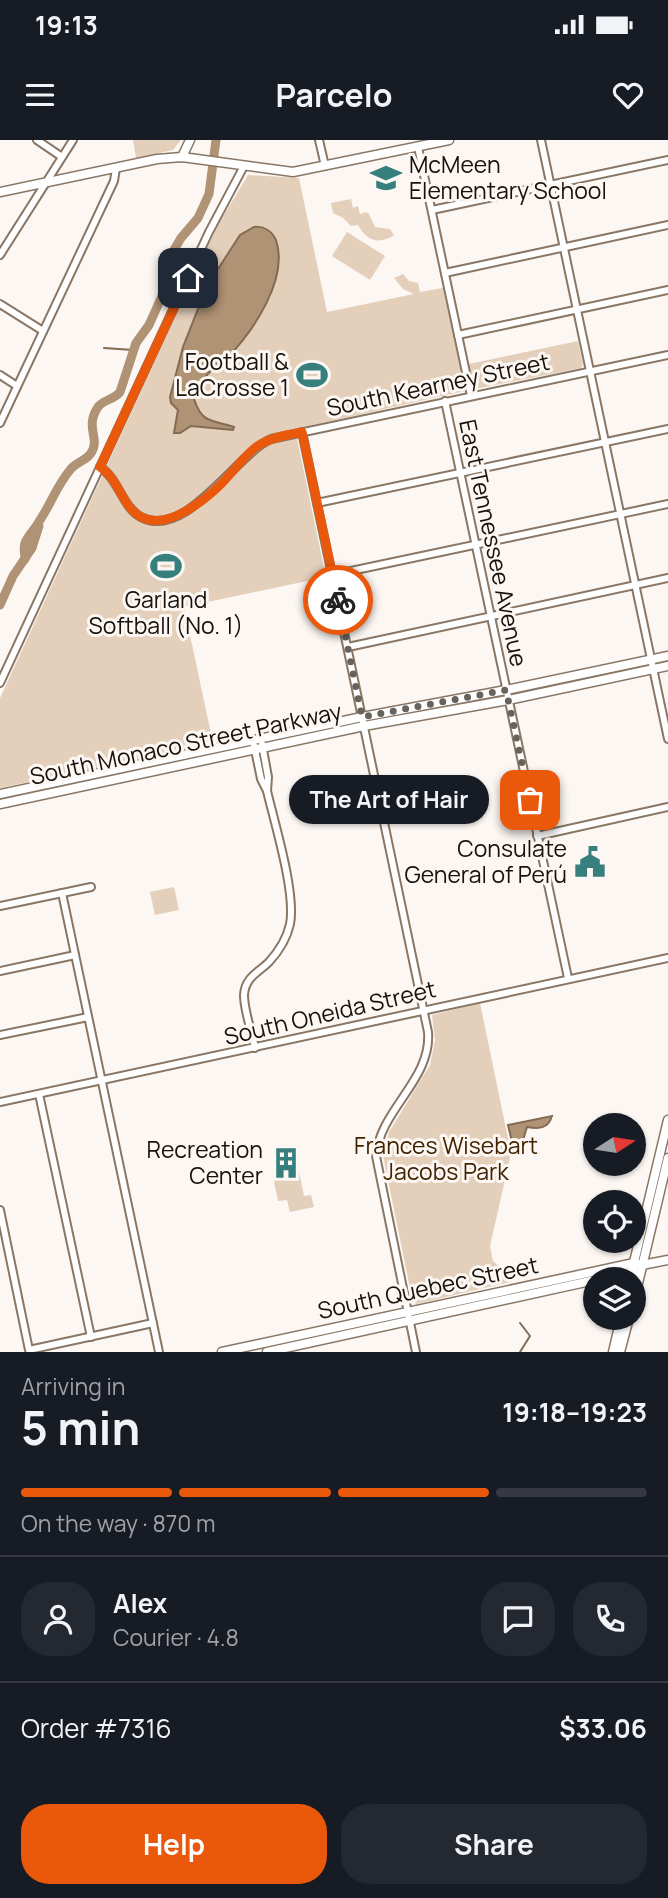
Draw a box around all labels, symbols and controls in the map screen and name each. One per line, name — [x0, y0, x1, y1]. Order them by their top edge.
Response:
text: 19:13 — [35, 7, 98, 43]
text: Parcelo — [276, 73, 392, 117]
icon: menu — [21, 76, 59, 114]
icon: heart — [609, 76, 647, 114]
place label: McMeen Elementary School — [409, 148, 607, 206]
school or university icon: McMeen Elementary School — [369, 161, 403, 195]
pin — [158, 248, 218, 308]
icon: home — [169, 259, 207, 297]
place label: Football & LaCrosse 1 — [175, 345, 289, 403]
street label: South Kearney Street — [323, 345, 552, 423]
sports icon: Football & LaCrosse 1 — [295, 358, 329, 392]
street label: East Tennessee Avenue — [452, 416, 536, 669]
sports icon: Garland Softball (No. 1) — [149, 549, 183, 583]
courier — [303, 565, 373, 635]
icon: bike — [319, 581, 357, 619]
place label: Garland Softball (No. 1) — [89, 583, 243, 641]
street label: South Monaco Street Parkway — [27, 694, 345, 792]
pin — [500, 770, 560, 830]
callout: The Art of Hair — [288, 776, 488, 824]
icon: bag — [511, 781, 549, 819]
text: The Art of Hair — [310, 783, 468, 815]
place label: Consulate General of Perú — [405, 832, 567, 890]
public building icon: Consulate General of Perú — [573, 845, 607, 879]
street label: South Oneida Street — [221, 972, 439, 1052]
north arrow — [583, 1113, 646, 1176]
map controls — [583, 1113, 646, 1330]
park label: Frances Wisebart Jacobs Park — [354, 1129, 538, 1187]
place label: Recreation Center — [146, 1133, 263, 1191]
building icon: Recreation Center — [269, 1146, 303, 1180]
button: locate — [583, 1190, 646, 1253]
street label: South Quebec Street — [315, 1248, 541, 1326]
button: layers — [583, 1267, 646, 1330]
text: Arriving in — [21, 1370, 126, 1402]
text: 19:18–19:23 — [502, 1394, 647, 1430]
text: 5 min — [21, 1396, 140, 1459]
text: On the way · 870 m — [21, 1507, 215, 1539]
button: person — [21, 1582, 95, 1656]
button: chat — [481, 1582, 555, 1656]
button: phone — [573, 1582, 647, 1656]
text: Alex — [113, 1585, 167, 1621]
text: Courier · 4.8 — [113, 1621, 239, 1653]
text: Order #7316 — [21, 1710, 172, 1746]
text: $33.06 — [559, 1710, 647, 1746]
button: Help — [21, 1804, 327, 1884]
button: Share — [341, 1804, 647, 1884]

